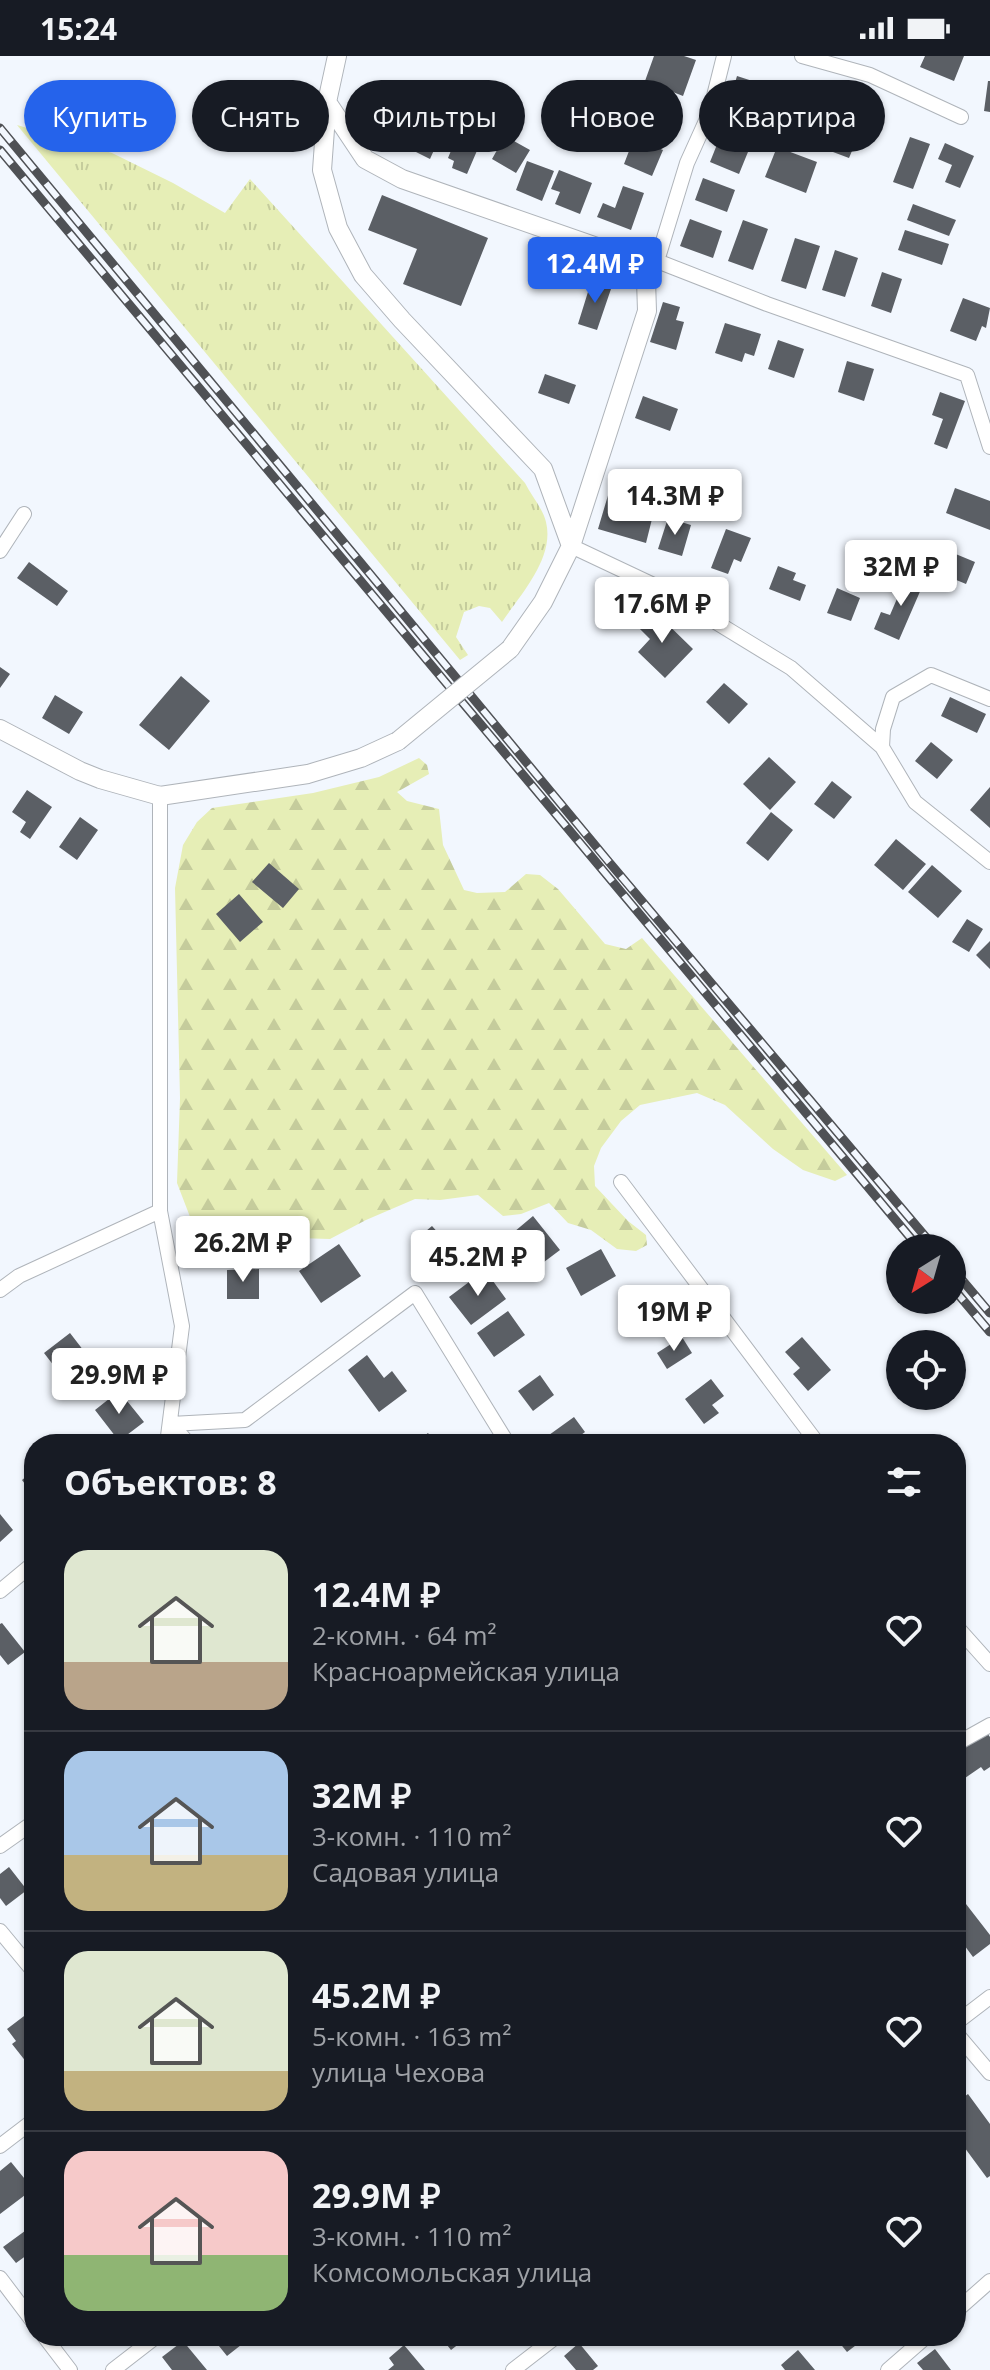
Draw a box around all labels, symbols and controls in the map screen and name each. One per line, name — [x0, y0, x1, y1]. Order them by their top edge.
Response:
text: 15:24 — [40, 8, 117, 49]
chip: Купить — [24, 80, 176, 152]
chip: Снять — [192, 80, 329, 152]
chip: Фильтры — [345, 80, 525, 152]
chip: Новое — [541, 80, 683, 152]
chip: Квартира — [699, 80, 885, 152]
pin: 12.4M ₽ — [521, 237, 669, 305]
text: 12.4M ₽ — [546, 245, 644, 281]
pin: 14.3M ₽ — [601, 469, 749, 537]
text: 14.3M ₽ — [626, 477, 724, 513]
pin: 32M ₽ — [845, 540, 957, 608]
text: 32M ₽ — [863, 548, 939, 584]
pin: 17.6M ₽ — [588, 577, 736, 645]
text: 17.6M ₽ — [613, 585, 711, 621]
pin: 26.2M ₽ — [169, 1216, 317, 1284]
text: 26.2M ₽ — [194, 1224, 292, 1260]
pin: 45.2M ₽ — [404, 1230, 552, 1298]
north arrow — [886, 1234, 966, 1314]
map controls — [886, 1234, 966, 1410]
text: 45.2M ₽ — [429, 1238, 527, 1274]
pin: 19M ₽ — [618, 1285, 730, 1353]
text: 19M ₽ — [636, 1293, 712, 1329]
button: locate — [886, 1330, 966, 1410]
pin: 29.9M ₽ — [45, 1348, 193, 1416]
text: 29.9M ₽ — [70, 1356, 168, 1392]
text: Объектов: 8 — [64, 1459, 277, 1505]
icon: filters — [882, 1460, 926, 1504]
text: 12.4M ₽ — [312, 1571, 441, 1617]
icon: home — [128, 1582, 224, 1678]
icon: heart — [882, 1608, 926, 1652]
text: 2-комн. · 64 m² — [312, 1617, 497, 1653]
text: Красноармейская улица — [312, 1653, 620, 1689]
text: 32M ₽ — [312, 1772, 412, 1818]
icon: home — [128, 1783, 224, 1879]
icon: heart — [882, 1809, 926, 1853]
text: 3-комн. · 110 m² — [312, 1818, 511, 1854]
text: Садовая улица — [312, 1854, 499, 1890]
text: 45.2M ₽ — [312, 1972, 441, 2018]
icon: home — [128, 1983, 224, 2079]
icon: heart — [882, 2009, 926, 2053]
text: 5-комн. · 163 m² — [312, 2018, 511, 2054]
text: улица Чехова — [312, 2054, 485, 2090]
text: 29.9M ₽ — [312, 2172, 441, 2218]
icon: home — [128, 2183, 224, 2279]
icon: heart — [882, 2209, 926, 2253]
text: 3-комн. · 110 m² — [312, 2218, 511, 2254]
text: Комсомольская улица — [312, 2254, 592, 2290]

